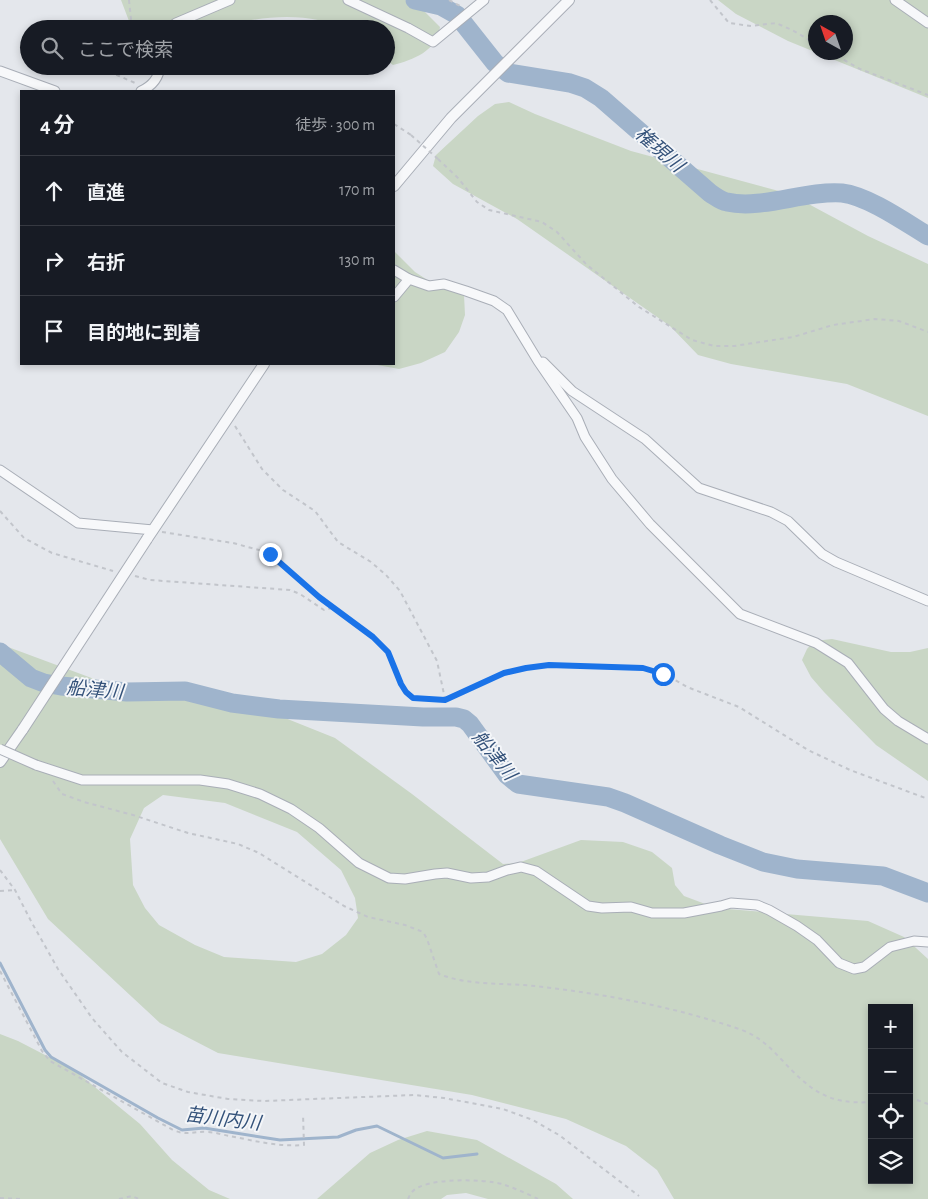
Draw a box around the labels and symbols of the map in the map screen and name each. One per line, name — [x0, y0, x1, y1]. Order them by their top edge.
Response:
north arrow — [808, 15, 853, 60]
water label: 権現川 — [631, 123, 690, 177]
route end — [259, 543, 282, 566]
route start — [652, 663, 675, 686]
water label: 船津川 — [66, 678, 126, 703]
water label: 船津川 — [469, 727, 521, 786]
water label: 苗川内川 — [184, 1104, 264, 1134]

